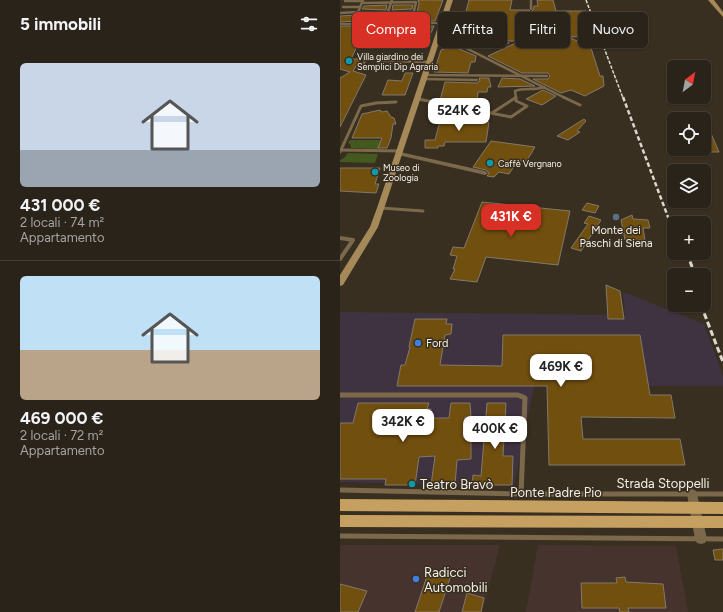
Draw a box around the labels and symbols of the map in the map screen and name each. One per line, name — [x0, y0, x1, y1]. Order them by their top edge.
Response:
place label: Villa giardino dei Semplici Dip Agraria — [357, 51, 439, 72]
marker: Villa giardino dei Semplici Dip Agraria — [344, 56, 354, 66]
north arrow — [667, 60, 711, 104]
pin: 524K € — [426, 98, 492, 132]
marker: Caffè Vergnano — [485, 158, 495, 168]
place label: Caffè Vergnano — [498, 158, 562, 169]
place label: Museo di Zoologia — [383, 162, 420, 183]
marker: Museo di Zoologia — [370, 167, 380, 177]
pin: 431K € — [478, 204, 544, 238]
marker: Monte dei Paschi di Siena — [611, 212, 621, 222]
place label: Monte dei Paschi di Siena — [579, 224, 653, 250]
place label: Ford — [426, 337, 448, 350]
marker: Ford — [413, 338, 423, 348]
pin: 469K € — [528, 354, 594, 388]
pin: 342K € — [370, 409, 436, 443]
pin: 400K € — [462, 416, 528, 450]
street label: Strada Stoppelli — [617, 476, 709, 491]
place label: Teatro Bravò — [420, 477, 493, 492]
marker: Teatro Bravò — [407, 479, 417, 489]
street label: Ponte Padre Pio — [510, 485, 602, 500]
place label: Radicci Automobili — [424, 565, 488, 595]
marker: Radicci Automobili — [411, 574, 421, 584]

